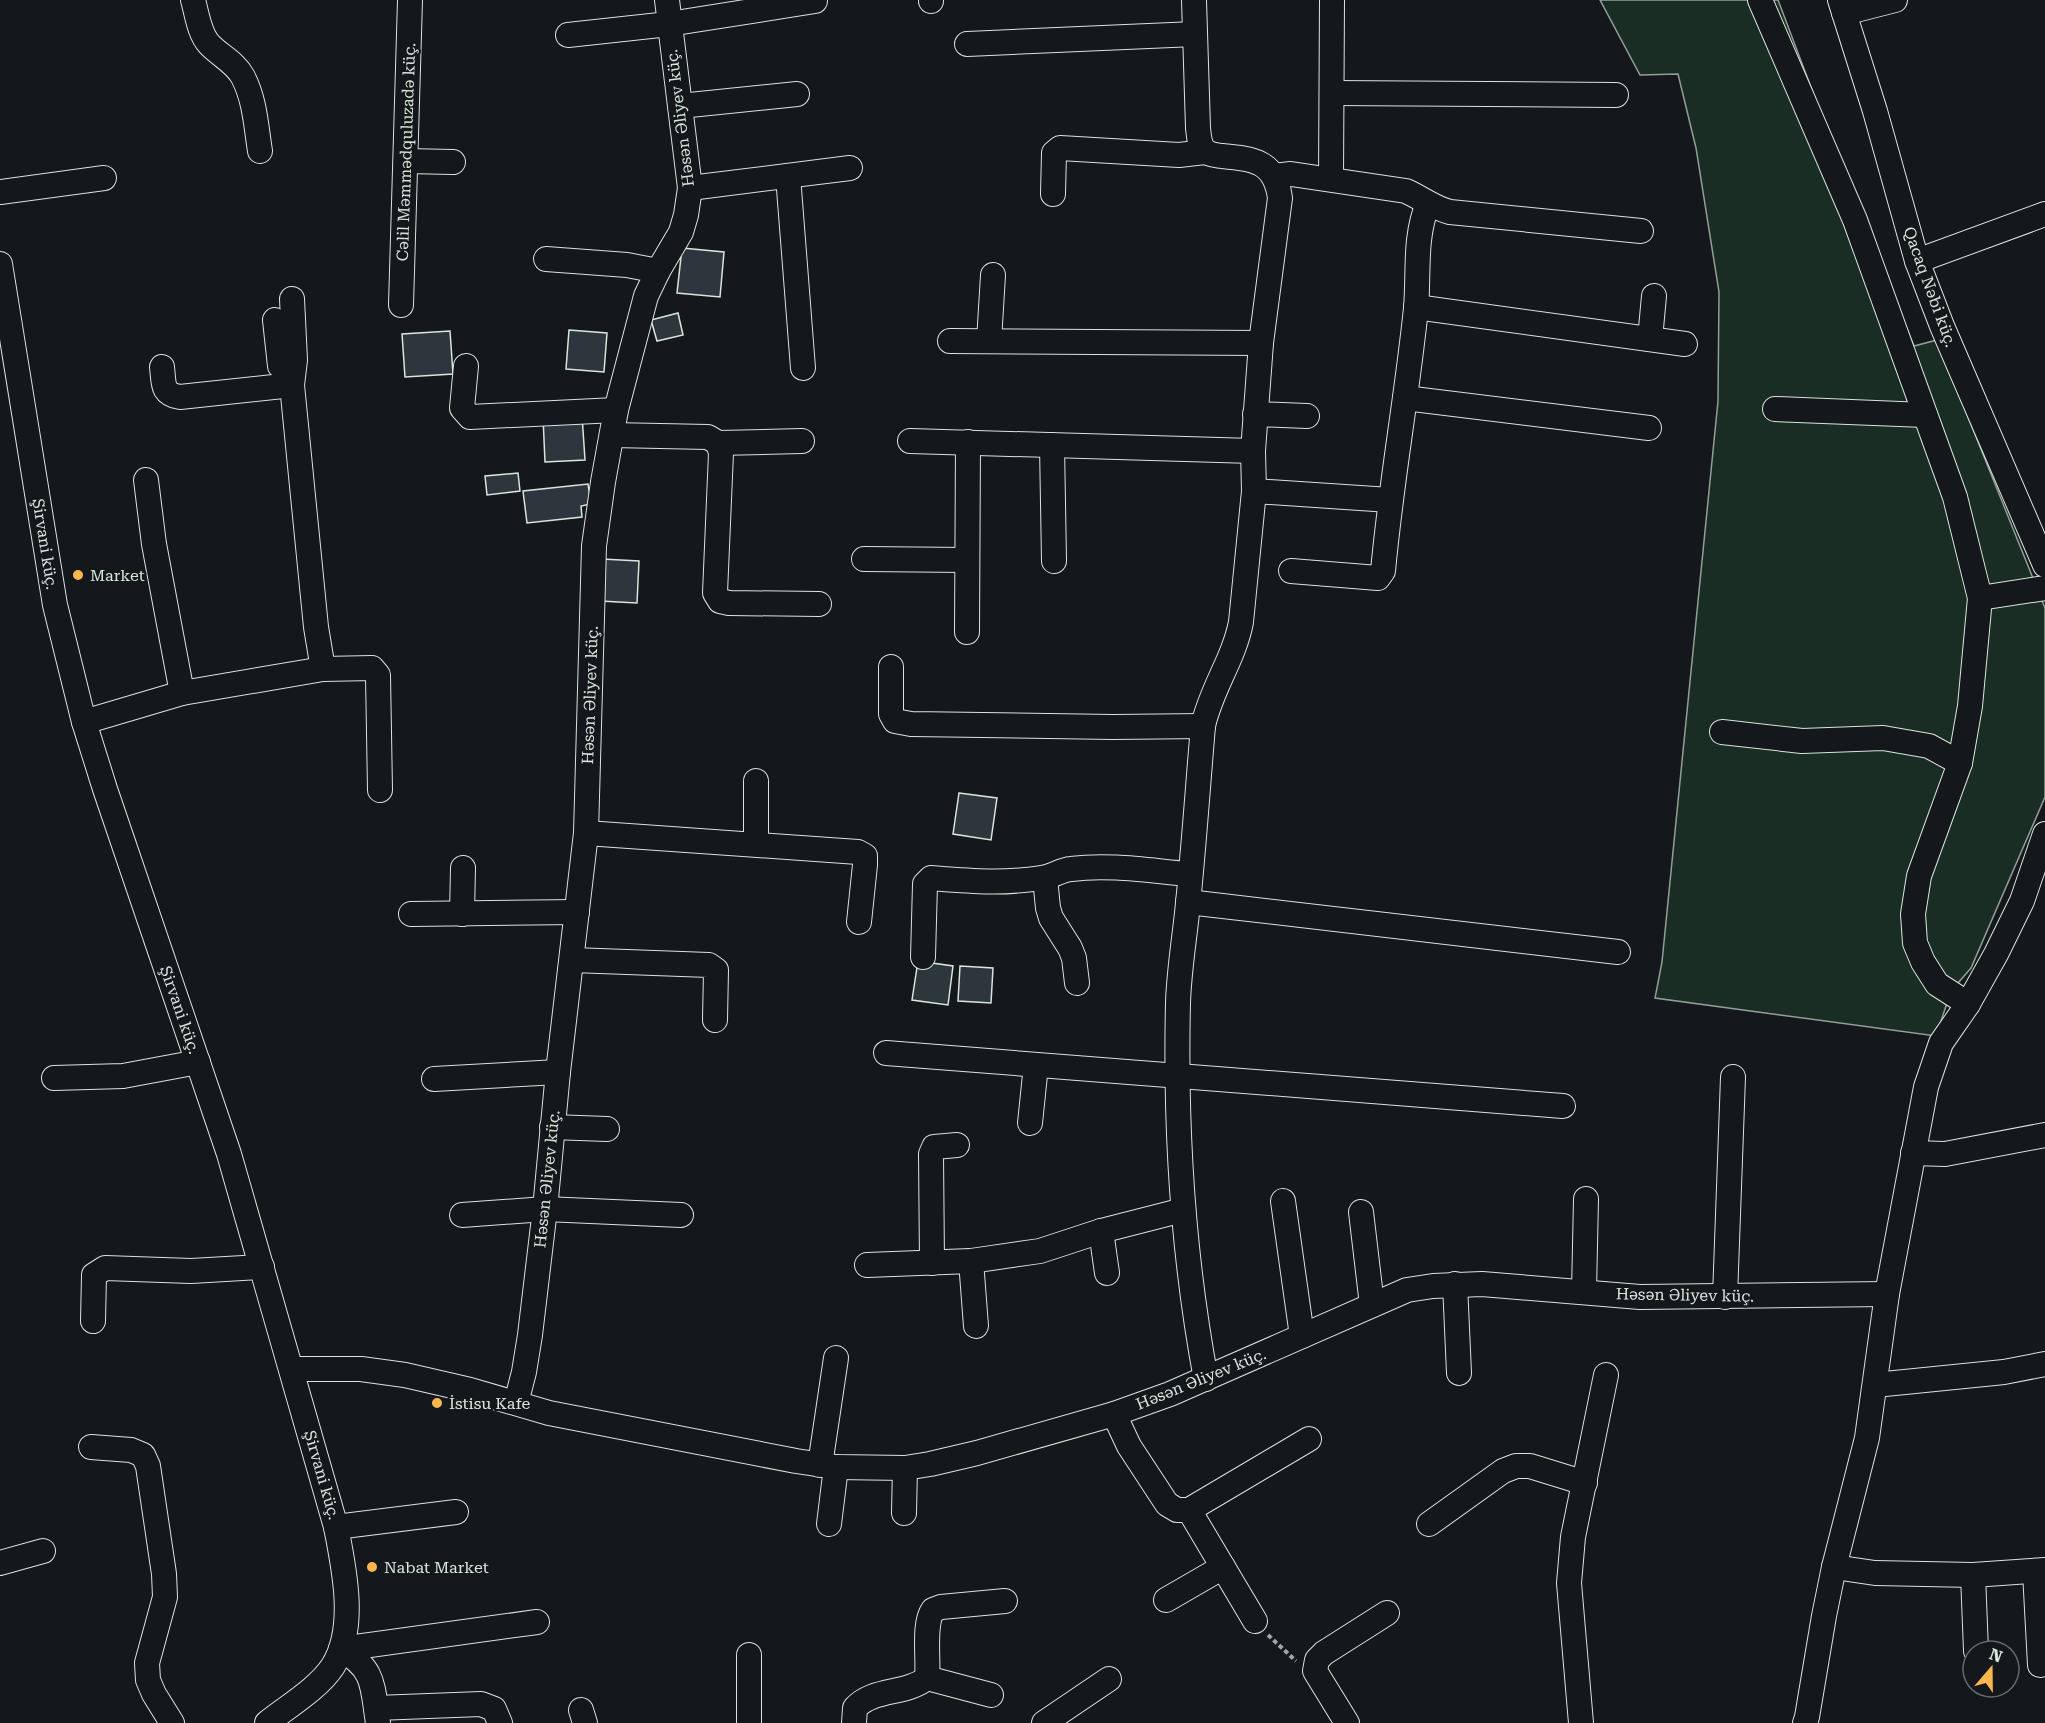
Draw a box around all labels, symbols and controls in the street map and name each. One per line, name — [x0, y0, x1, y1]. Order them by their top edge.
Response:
street label: Cəlil Məmmədquluzadə küç. — [393, 42, 419, 262]
street label: Həsən Əliyev küç. — [662, 48, 698, 188]
street label: Qacaq Nəbi küç. — [1899, 224, 1961, 350]
street label: Şirvani küç. — [28, 497, 62, 591]
place label: Market — [90, 566, 145, 585]
marker: Market — [71, 568, 85, 582]
street label: Həsən Əliyev küç. — [578, 625, 602, 765]
street label: Şirvani küç. — [156, 963, 204, 1057]
street label: Həsən Əliyev küç. — [530, 1109, 564, 1249]
street label: Həsən Əliyev küç. — [1616, 1284, 1754, 1306]
street label: Həsən Əliyev küç. — [1133, 1344, 1269, 1414]
place label: İstisu Kafe — [449, 1394, 531, 1413]
marker: İstisu Kafe — [430, 1396, 444, 1410]
street label: Şirvani küç. — [300, 1428, 344, 1522]
place label: Nabat Market — [384, 1558, 489, 1577]
marker: Nabat Market — [365, 1560, 379, 1574]
north arrow — [1961, 1639, 2021, 1699]
text: N — [1987, 1644, 2005, 1666]

